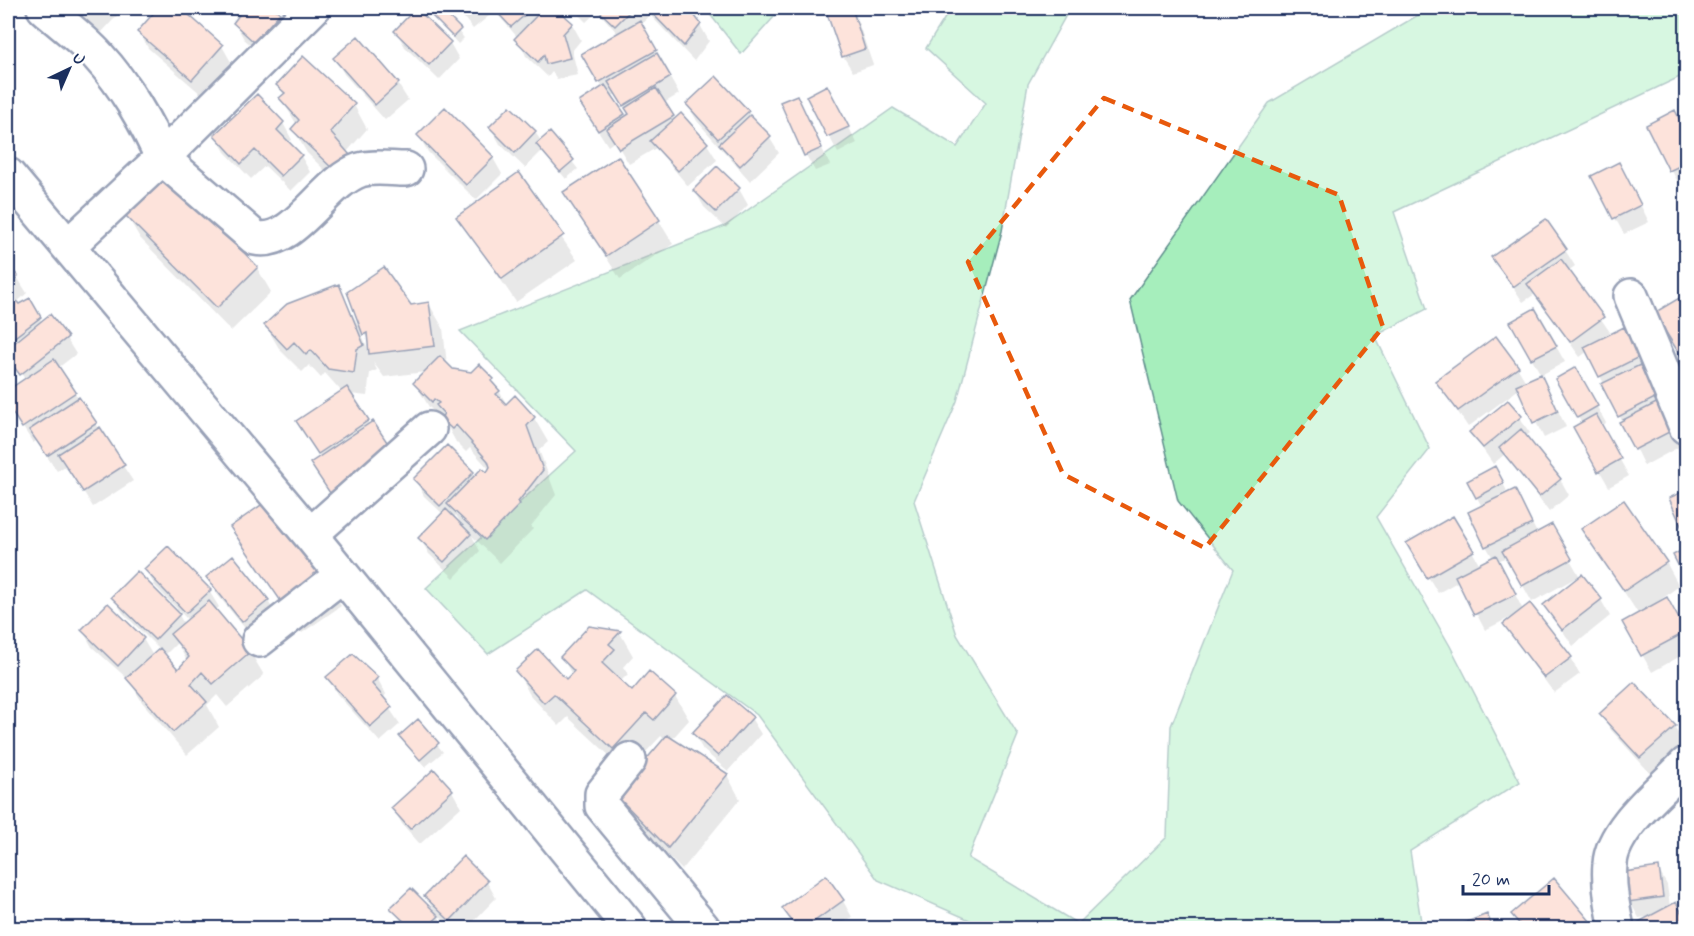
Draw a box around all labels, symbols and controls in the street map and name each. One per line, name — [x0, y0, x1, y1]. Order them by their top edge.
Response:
north arrow — [39, 39, 99, 99]
text: U — [67, 48, 89, 70]
scale bar — [1463, 858, 1548, 896]
text: 20 m — [1472, 868, 1510, 892]

